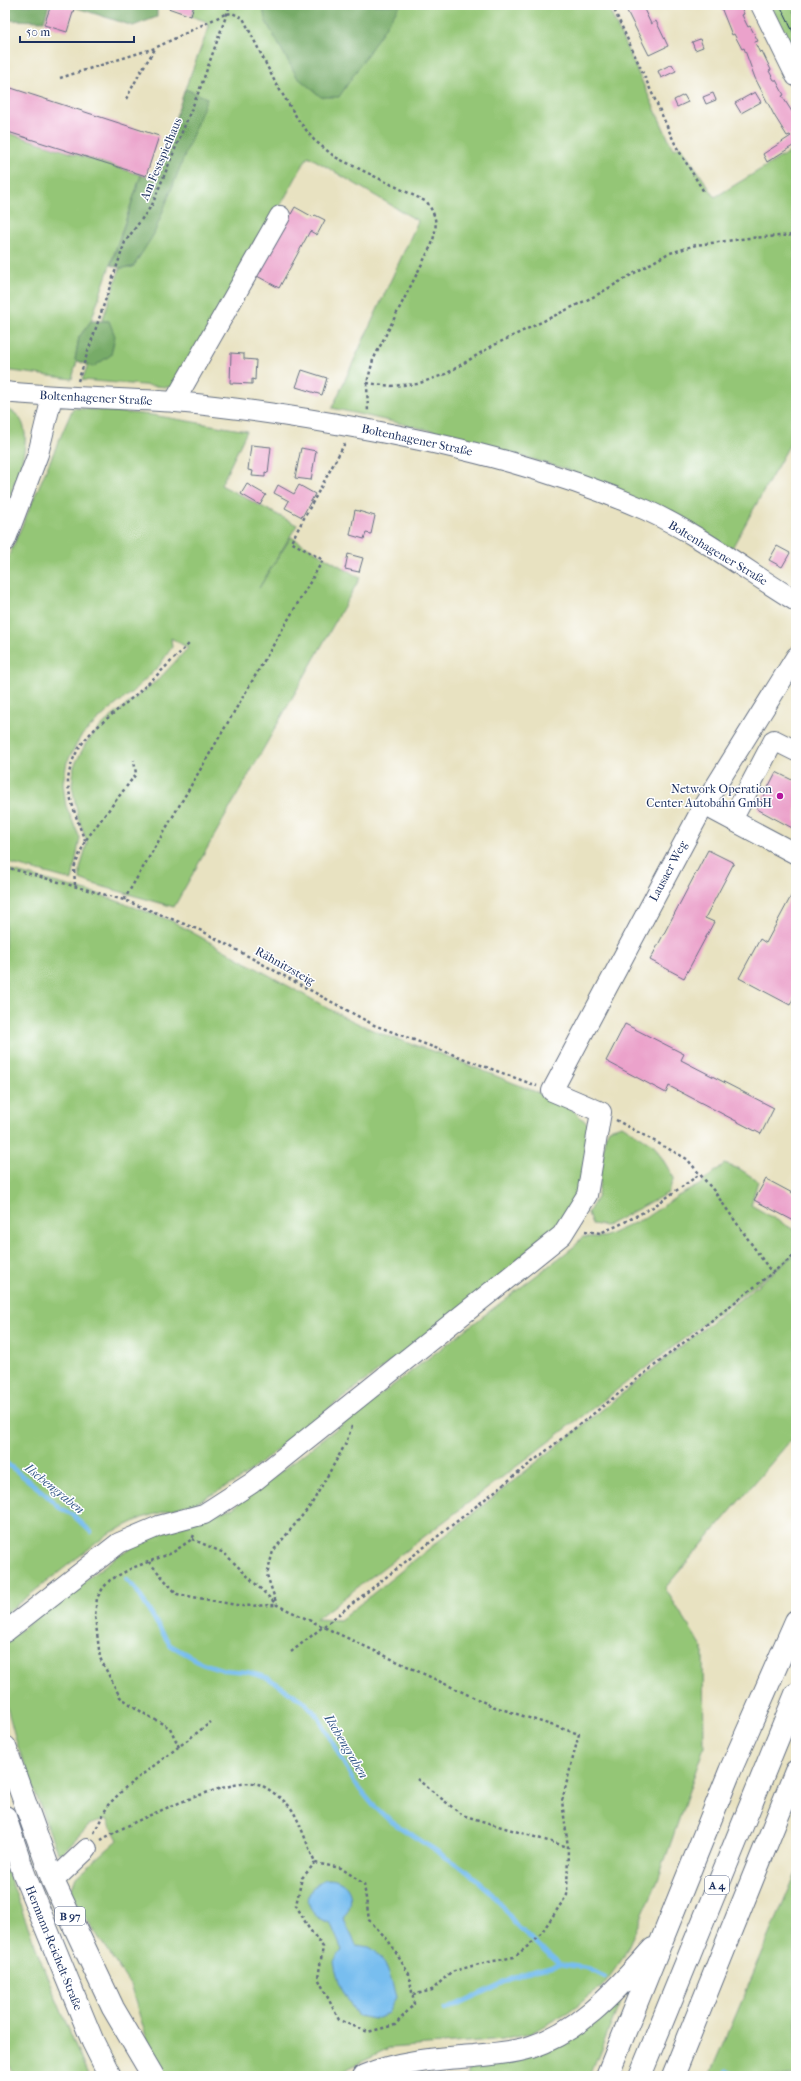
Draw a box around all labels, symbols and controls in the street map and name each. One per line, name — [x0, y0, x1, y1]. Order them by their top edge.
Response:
scale bar — [20, 18, 134, 44]
text: 50 m — [26, 25, 50, 39]
street label: Am Festspielhaus — [137, 115, 185, 203]
street label: Boltenhagener Straße — [39, 388, 153, 408]
street label: Boltenhagener Straße — [360, 421, 474, 459]
street label: Boltenhagener Straße — [666, 518, 770, 588]
place label: Network Operation Center Autobahn GmbH — [646, 782, 773, 810]
marker: Network Operation Center Autobahn GmbH — [775, 791, 785, 801]
street label: Lausaer Weg — [646, 838, 690, 904]
street label: Rähnitzsteig — [253, 944, 318, 988]
water label: Ilschengraben — [21, 1459, 87, 1517]
water label: Ilschengraben — [321, 1711, 372, 1781]
road number: A 4 — [705, 1876, 729, 1894]
street label: Hermann-Reichelt-Straße — [23, 1884, 85, 2012]
road number: B 97 — [55, 1907, 85, 1925]

